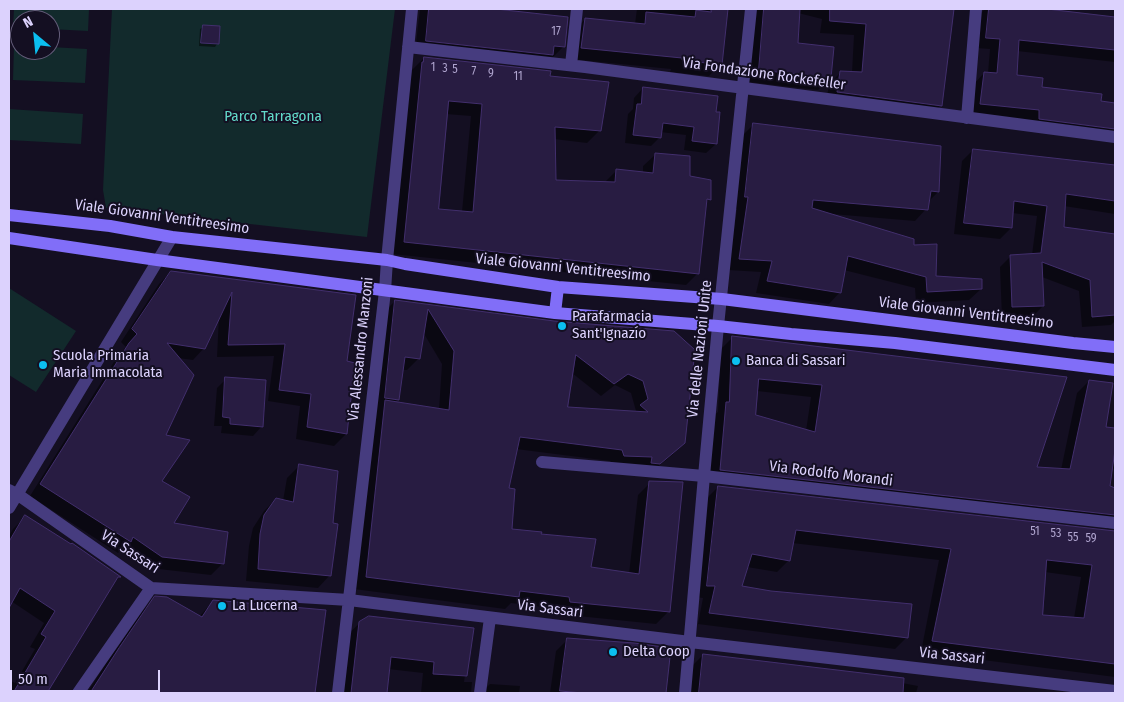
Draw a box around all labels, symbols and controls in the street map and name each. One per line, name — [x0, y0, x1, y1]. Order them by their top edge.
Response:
north arrow — [10, 10, 60, 60]
text: N — [20, 13, 36, 32]
house number: 17 — [551, 25, 561, 39]
street label: Via Fondazione Rockefeller — [681, 54, 847, 94]
house number: 1 — [431, 61, 435, 75]
house number: 3 — [442, 62, 448, 76]
house number: 5 — [452, 63, 458, 77]
house number: 7 — [472, 65, 476, 79]
house number: 9 — [488, 67, 494, 81]
house number: 11 — [513, 70, 523, 84]
park label: Parco Tarragona — [224, 108, 322, 126]
street label: Viale Giovanni Ventitreesimo — [74, 196, 250, 238]
street label: Viale Giovanni Ventitreesimo — [475, 250, 651, 286]
street label: Via Alessandro Manzoni — [344, 276, 378, 422]
street label: Via delle Nazioni Unite — [684, 279, 716, 419]
street label: Viale Giovanni Ventitreesimo — [878, 293, 1054, 333]
place label: Parafarmacia Sant'Ignazío — [572, 308, 652, 343]
marker: Parafarmacia Sant'Ignazío — [556, 320, 568, 332]
place label: Scuola Primaria Maria Immacolata — [53, 347, 163, 382]
place label: Banca di Sassari — [746, 352, 846, 370]
marker: Banca di Sassari — [730, 355, 742, 367]
marker: Scuola Primaria Maria Immacolata — [37, 359, 49, 371]
street label: Via Rodolfo Morandi — [768, 457, 894, 491]
house number: 51 — [1030, 525, 1040, 539]
street label: Via Sassari — [97, 527, 163, 577]
house number: 53 — [1051, 527, 1061, 541]
house number: 55 — [1068, 531, 1078, 545]
house number: 59 — [1085, 532, 1097, 546]
street label: Via Sassari — [516, 596, 584, 622]
place label: La Lucerna — [232, 597, 298, 615]
marker: La Lucerna — [216, 600, 228, 612]
place label: Delta Coop — [623, 643, 690, 661]
street label: Via Sassari — [918, 644, 986, 668]
marker: Delta Coop — [607, 646, 619, 658]
scale bar — [12, 660, 162, 692]
text: 50 m — [18, 670, 48, 688]

